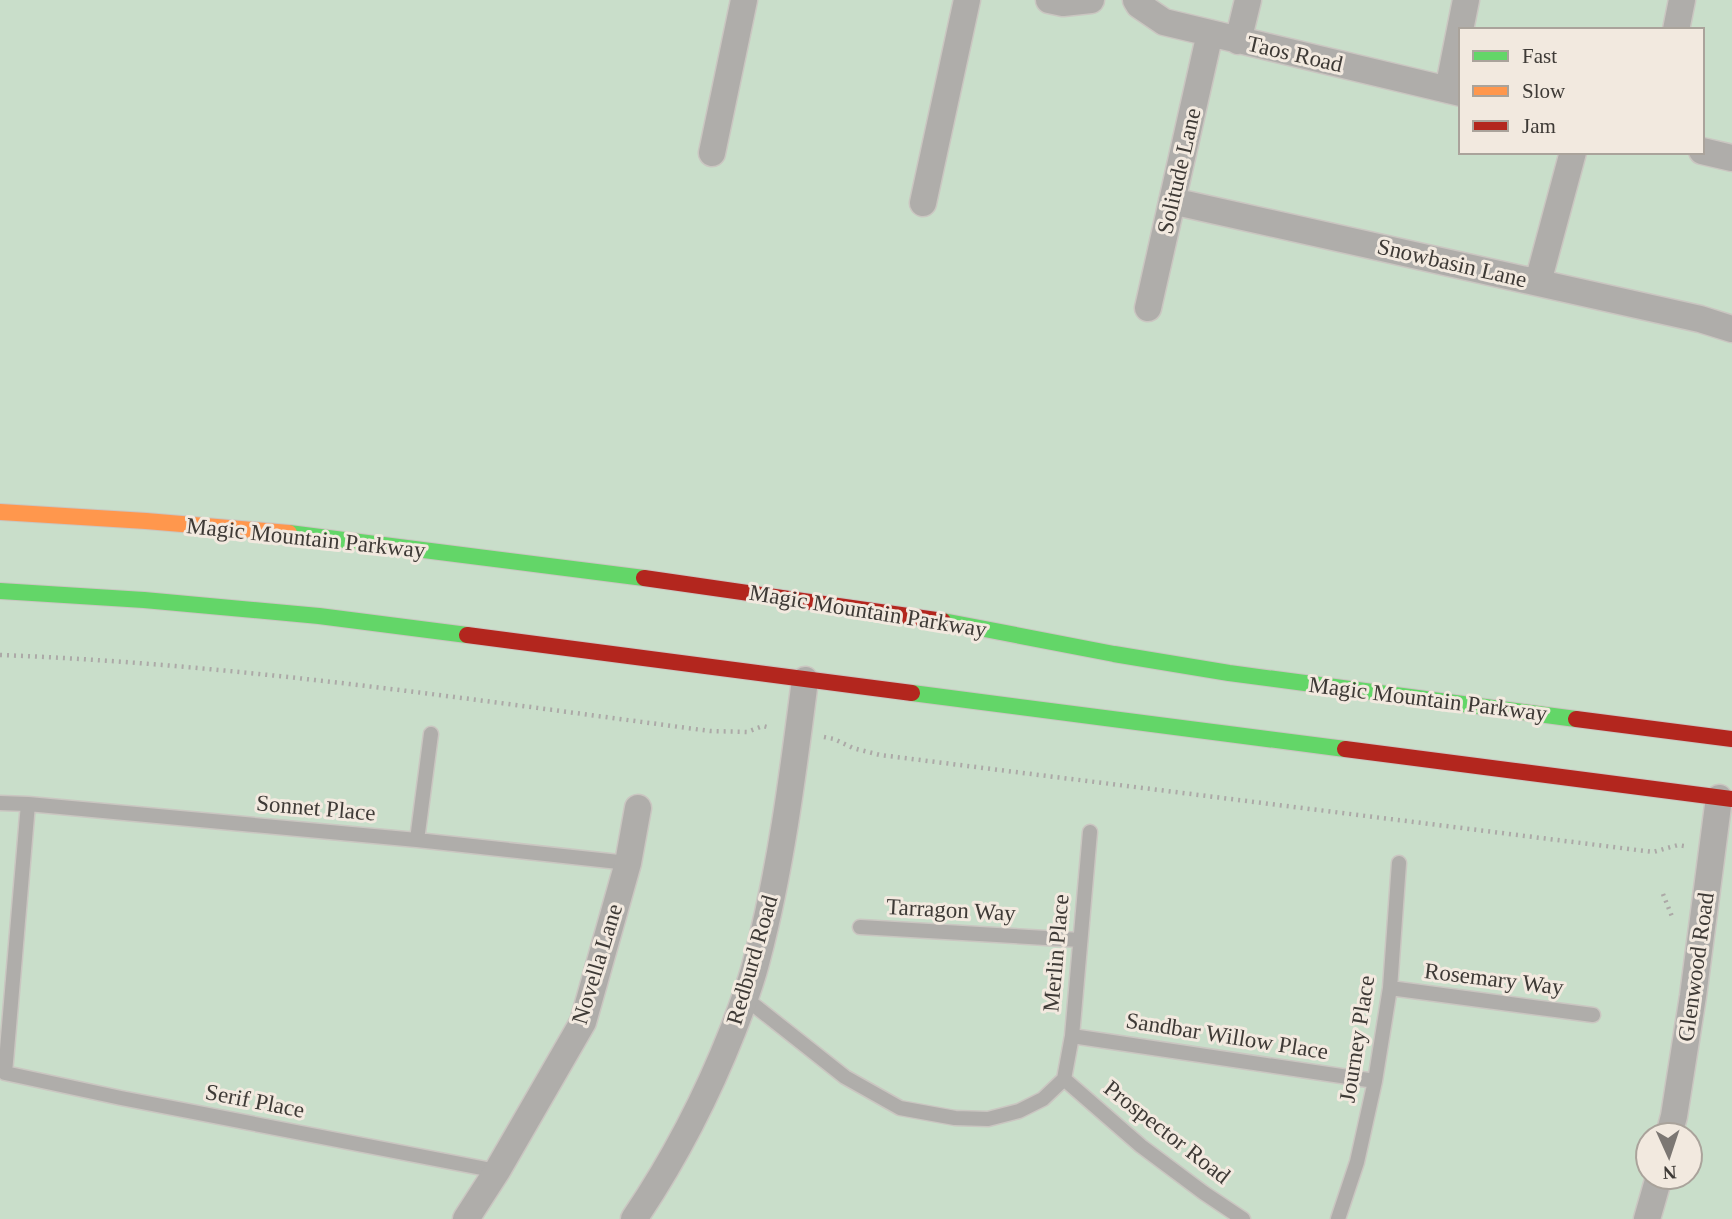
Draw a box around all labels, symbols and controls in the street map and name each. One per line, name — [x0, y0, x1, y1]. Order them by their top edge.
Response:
legend — [1459, 28, 1704, 154]
street label: Taos Road — [1245, 31, 1346, 77]
text: Fast — [1522, 44, 1557, 68]
text: Slow — [1522, 79, 1566, 103]
street label: Solitude Lane — [1152, 106, 1206, 236]
text: Jam — [1522, 114, 1556, 138]
street label: Snowbasin Lane — [1375, 234, 1529, 292]
street label: Magic Mountain Parkway — [185, 513, 427, 563]
street label: Magic Mountain Parkway — [747, 580, 989, 642]
street label: Magic Mountain Parkway — [1307, 672, 1549, 726]
street label: Sonnet Place — [255, 790, 377, 826]
street label: Glenwood Road — [1673, 890, 1719, 1043]
street label: Redburd Road — [722, 892, 783, 1028]
street label: Merlin Place — [1038, 893, 1074, 1013]
street label: Tarragon Way — [886, 894, 1017, 926]
street label: Novella Lane — [567, 901, 627, 1027]
street label: Rosemary Way — [1423, 958, 1566, 1000]
street label: Journey Place — [1335, 974, 1379, 1104]
street label: Sandbar Willow Place — [1124, 1008, 1330, 1064]
street label: Prospector Road — [1099, 1075, 1235, 1189]
street label: Serif Place — [203, 1079, 307, 1123]
north arrow — [1634, 1121, 1704, 1191]
text: N — [1662, 1162, 1677, 1183]

